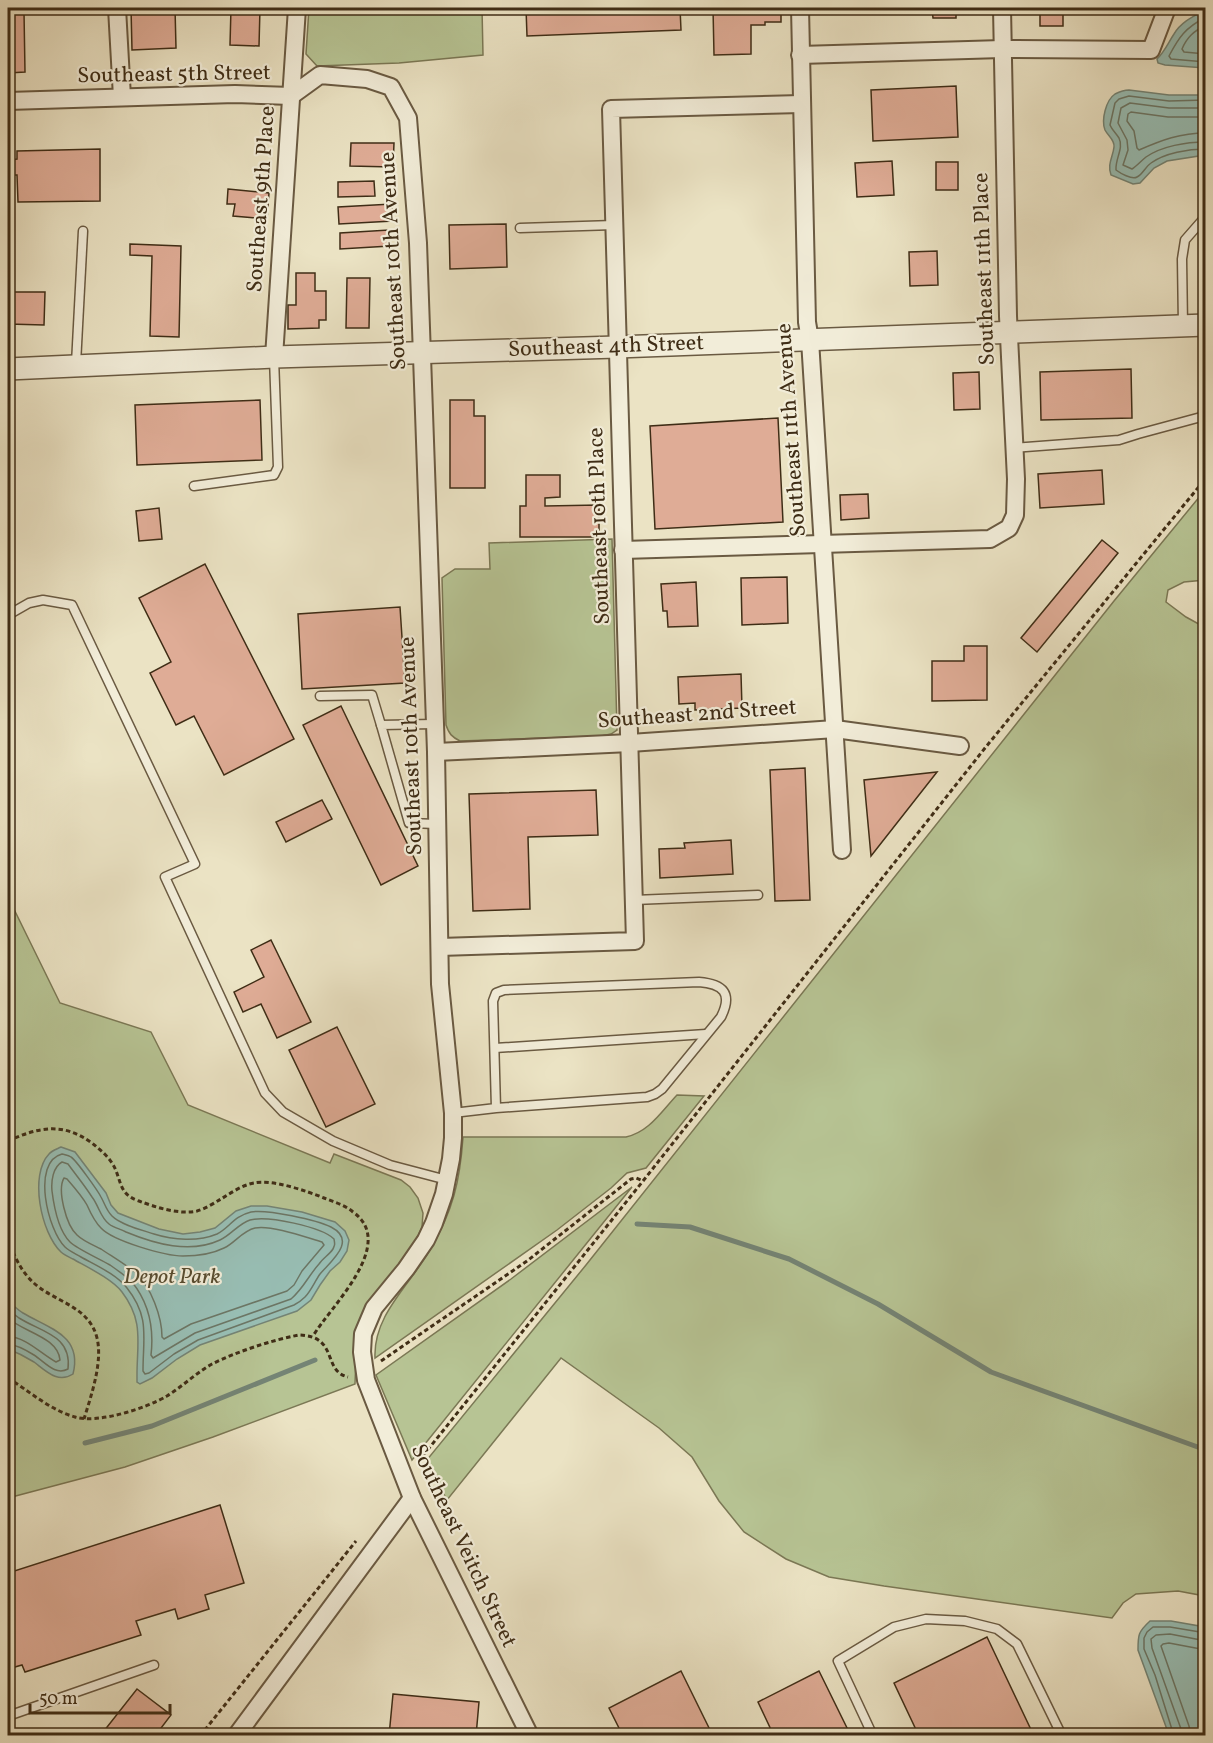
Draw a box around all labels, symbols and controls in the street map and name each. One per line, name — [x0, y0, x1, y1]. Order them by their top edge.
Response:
street label: Southeast 5th Street — [77, 58, 271, 92]
street label: Southeast 9th Place — [240, 105, 284, 293]
street label: Southeast 10th Avenue — [373, 151, 415, 371]
street label: Southeast 11th Place — [966, 172, 1004, 366]
street label: Southeast 11th Avenue — [769, 322, 815, 538]
street label: Southeast 4th Street — [507, 328, 705, 366]
street label: Southeast 10th Place — [581, 427, 619, 625]
street label: Southeast 10th Avenue — [393, 636, 431, 856]
street label: Southeast 2nd Street — [596, 693, 798, 737]
park label: Depot Park — [124, 1262, 220, 1293]
street label: Southeast Veitch Street — [402, 1439, 524, 1653]
scale bar — [30, 1677, 170, 1715]
text: 50 m — [39, 1687, 78, 1712]

